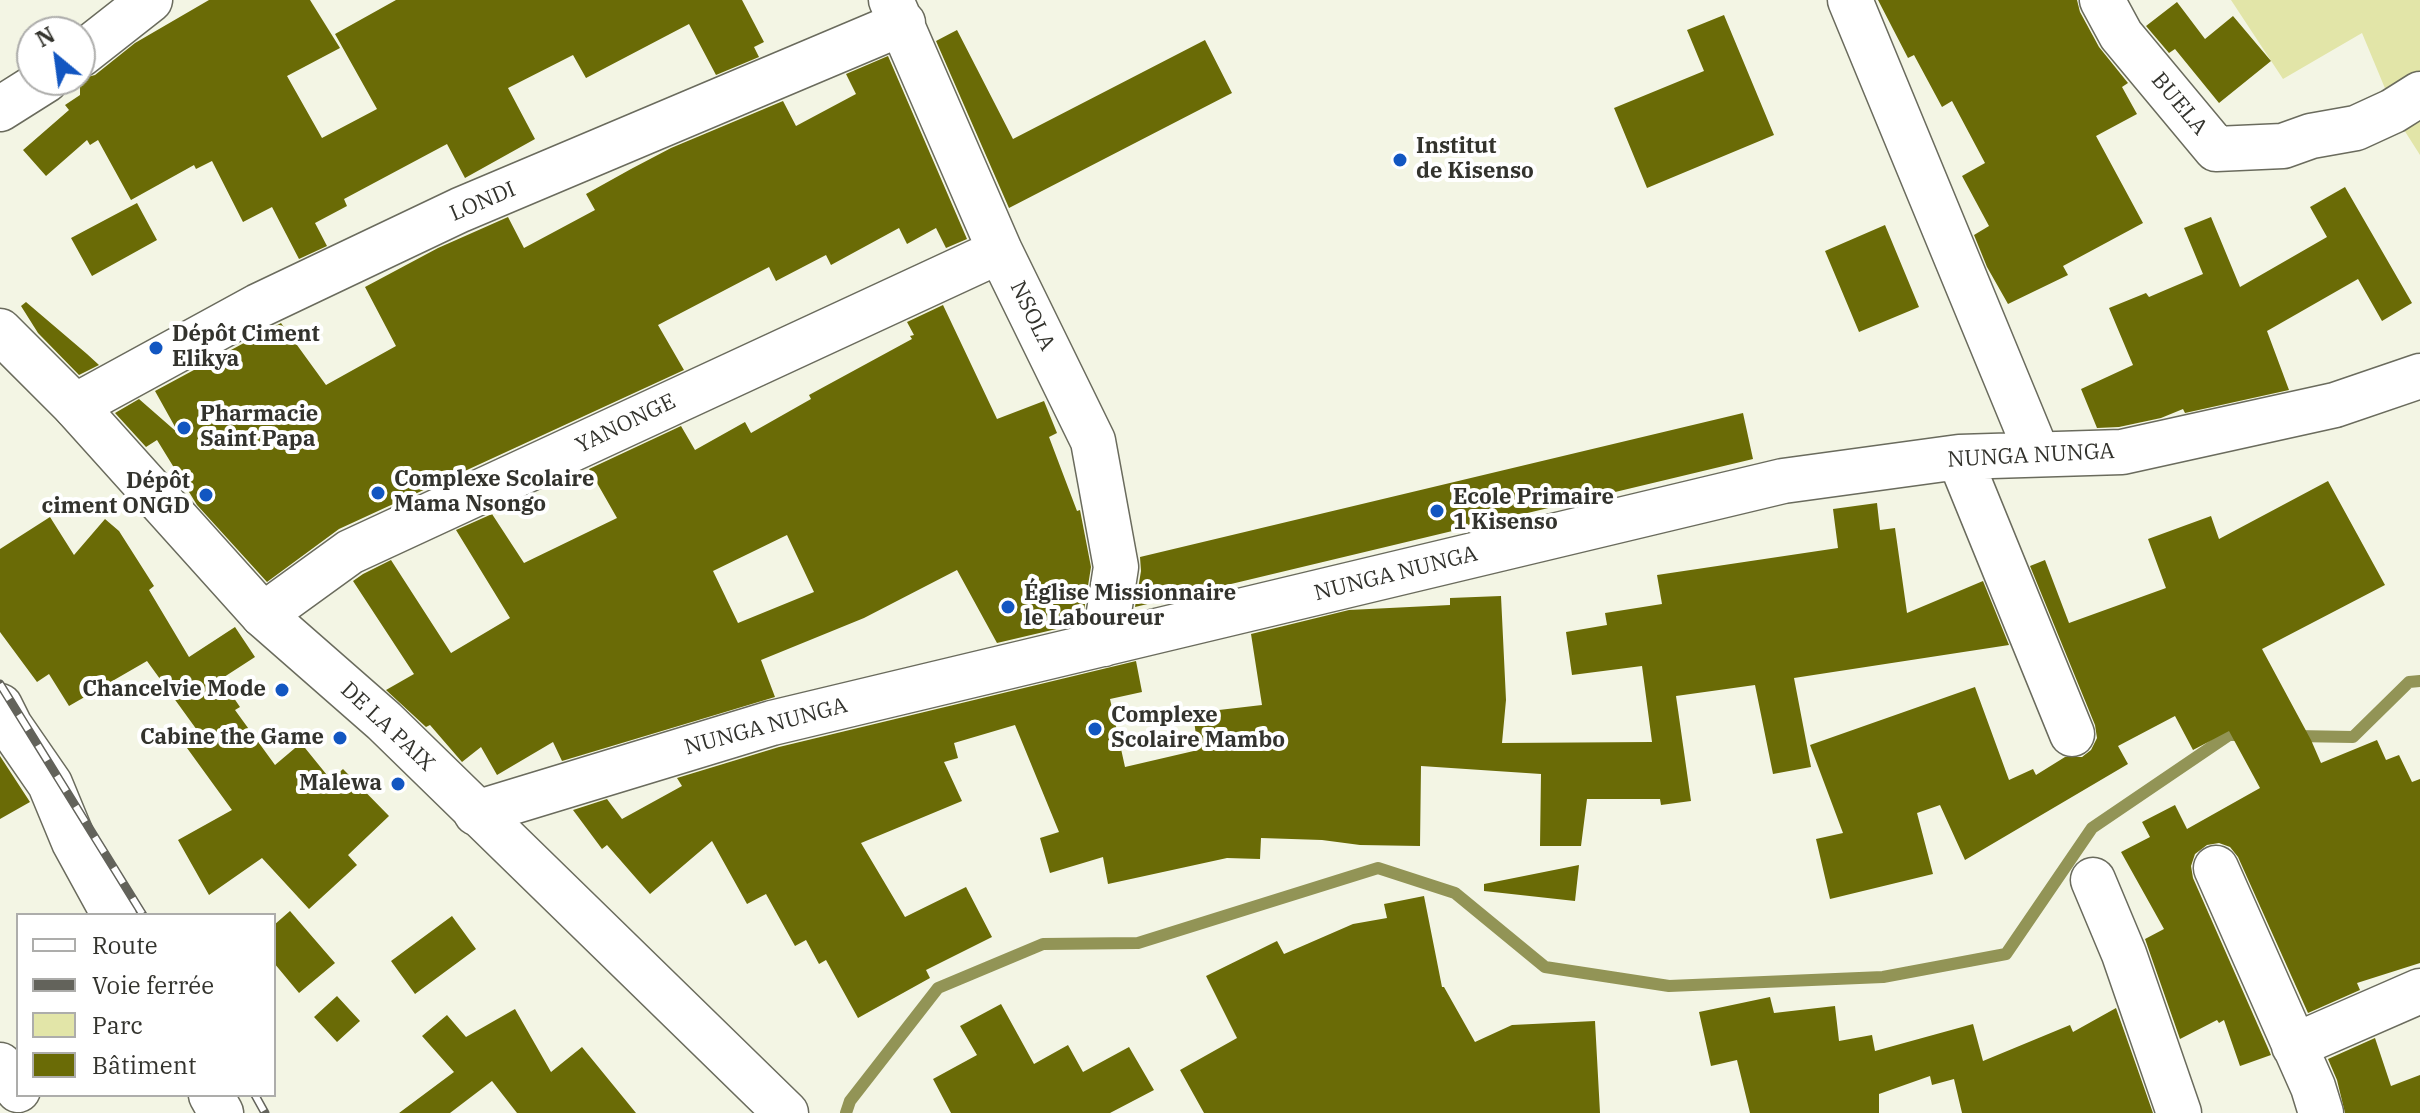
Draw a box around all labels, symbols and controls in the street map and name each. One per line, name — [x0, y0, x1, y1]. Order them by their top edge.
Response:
north arrow — [16, 16, 96, 96]
text: N — [30, 19, 60, 53]
street label: BUELA — [2145, 67, 2213, 141]
place label: Institut de Kisenso — [1416, 134, 1534, 186]
marker: Institut de Kisenso — [1391, 151, 1409, 169]
street label: LONDI — [446, 176, 520, 228]
street label: NSOLA — [1004, 277, 1060, 355]
place label: Dépôt Ciment Elikya — [172, 322, 320, 374]
marker: Dépôt Ciment Elikya — [147, 339, 165, 357]
street label: YANONGE — [572, 389, 680, 459]
place label: Pharmacie Saint Papa — [200, 402, 318, 454]
marker: Pharmacie Saint Papa — [175, 419, 193, 437]
street label: NUNGA NUNGA — [1947, 438, 2115, 474]
place label: Complexe Scolaire Mama Nsongo — [394, 467, 595, 518]
place label: Dépôt ciment ONGD — [41, 469, 190, 520]
marker: Complexe Scolaire Mama Nsongo — [369, 484, 387, 502]
place label: Ecole Primaire 1 Kisenso — [1453, 485, 1614, 536]
marker: Dépôt ciment ONGD — [197, 486, 215, 504]
marker: Ecole Primaire 1 Kisenso — [1428, 502, 1446, 520]
street label: NUNGA NUNGA — [1312, 541, 1480, 607]
place label: Église Missionnaire le Laboureur — [1024, 581, 1236, 632]
marker: Église Missionnaire le Laboureur — [999, 598, 1017, 616]
place label: Chancelvie Mode — [82, 677, 266, 703]
street label: DE LA PAIX — [335, 677, 439, 777]
marker: Chancelvie Mode — [273, 681, 291, 699]
street label: NUNGA NUNGA — [682, 693, 850, 761]
place label: Complexe Scolaire Mambo — [1111, 703, 1285, 754]
marker: Complexe Scolaire Mambo — [1086, 720, 1104, 738]
place label: Cabine the Game — [140, 725, 324, 751]
marker: Cabine the Game — [331, 729, 349, 747]
place label: Malewa — [299, 771, 382, 797]
marker: Malewa — [389, 775, 407, 793]
legend — [16, 913, 276, 1097]
text: Route — [92, 929, 158, 961]
text: Voie ferrée — [92, 969, 214, 1001]
text: Parc — [92, 1009, 143, 1041]
text: Bâtiment — [92, 1049, 197, 1081]

